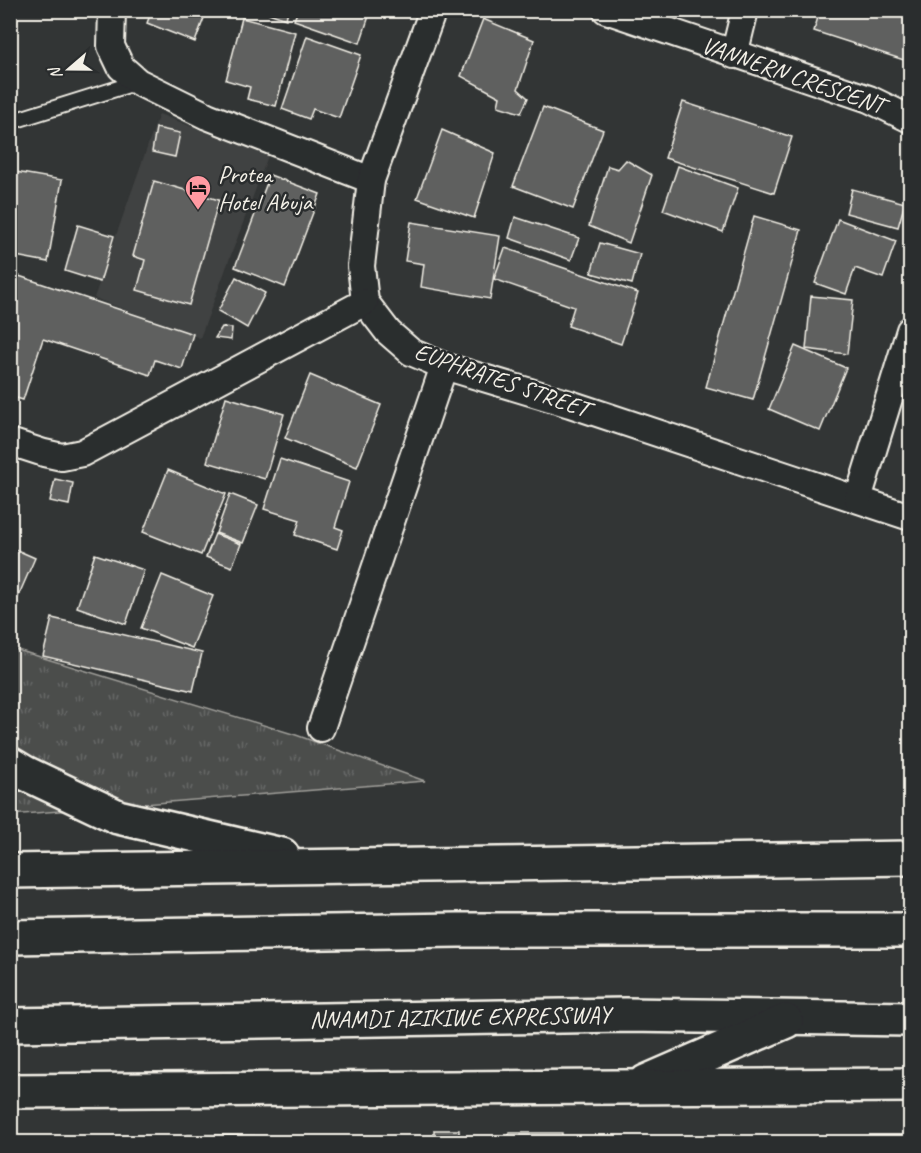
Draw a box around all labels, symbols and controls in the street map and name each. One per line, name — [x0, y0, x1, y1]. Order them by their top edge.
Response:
street label: VANNERN CRESCENT — [698, 30, 894, 122]
north arrow — [39, 39, 99, 99]
text: N — [44, 63, 67, 82]
place label: Protea Hotel Abuja — [218, 159, 314, 217]
hotel icon: Protea Hotel Abuja — [183, 173, 213, 211]
street label: EUPHRATES STREET — [411, 336, 599, 426]
street label: NNAMDI AZIKIWE EXPRESSWAY — [309, 999, 615, 1035]

